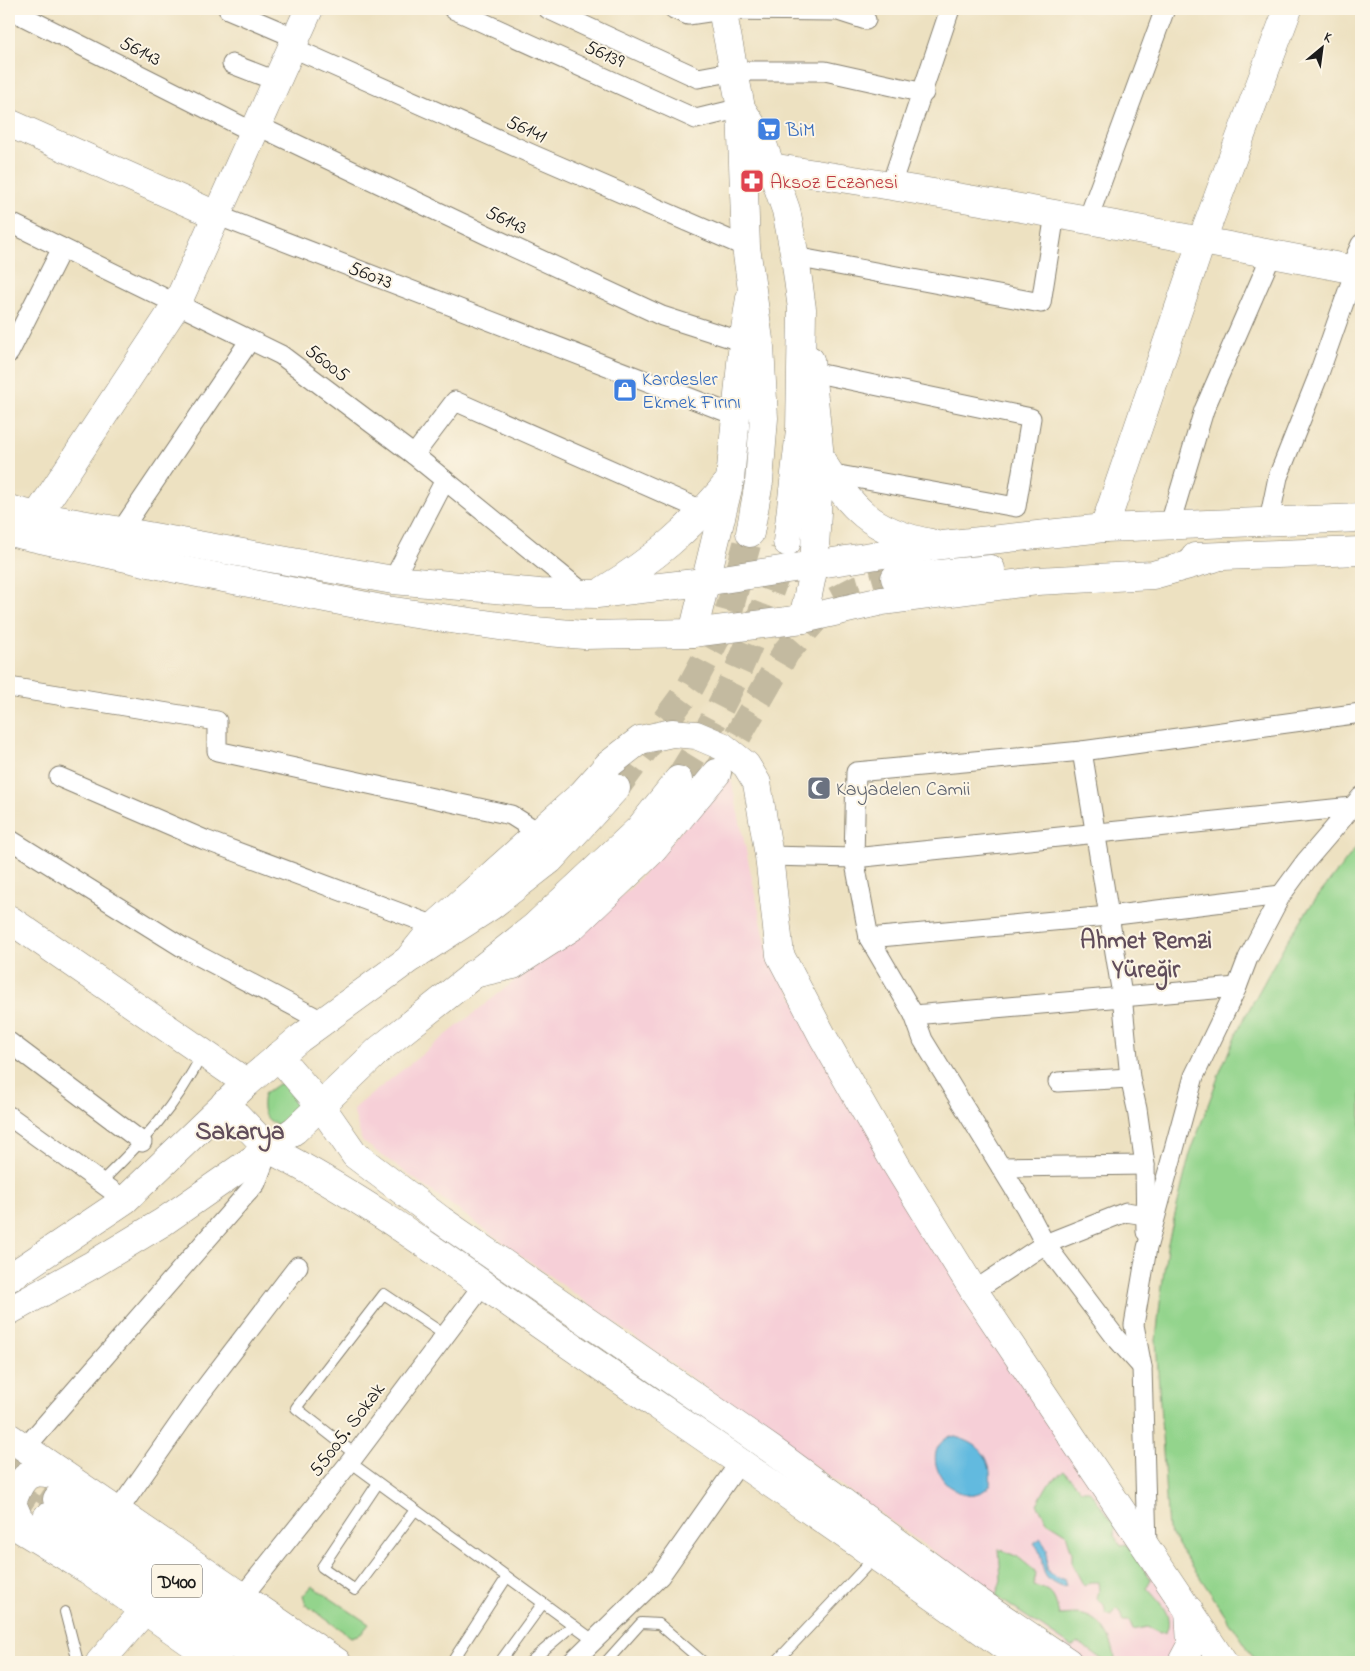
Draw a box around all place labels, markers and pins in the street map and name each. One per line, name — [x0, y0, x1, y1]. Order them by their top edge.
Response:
supermarket icon: BiM — [756, 116, 782, 142]
place label: BiM — [785, 117, 815, 146]
pharmacy icon: Aksoz Eczanesi — [739, 168, 765, 194]
place label: Aksoz Eczanesi — [770, 169, 898, 198]
place label: Kardesler Ekmek Fırını — [642, 366, 741, 418]
shop icon: Kardesler Ekmek Fırını — [612, 377, 638, 403]
mosque icon: Kayadelen Camii — [806, 775, 832, 801]
place label: Kayadelen Camii — [836, 776, 970, 805]

